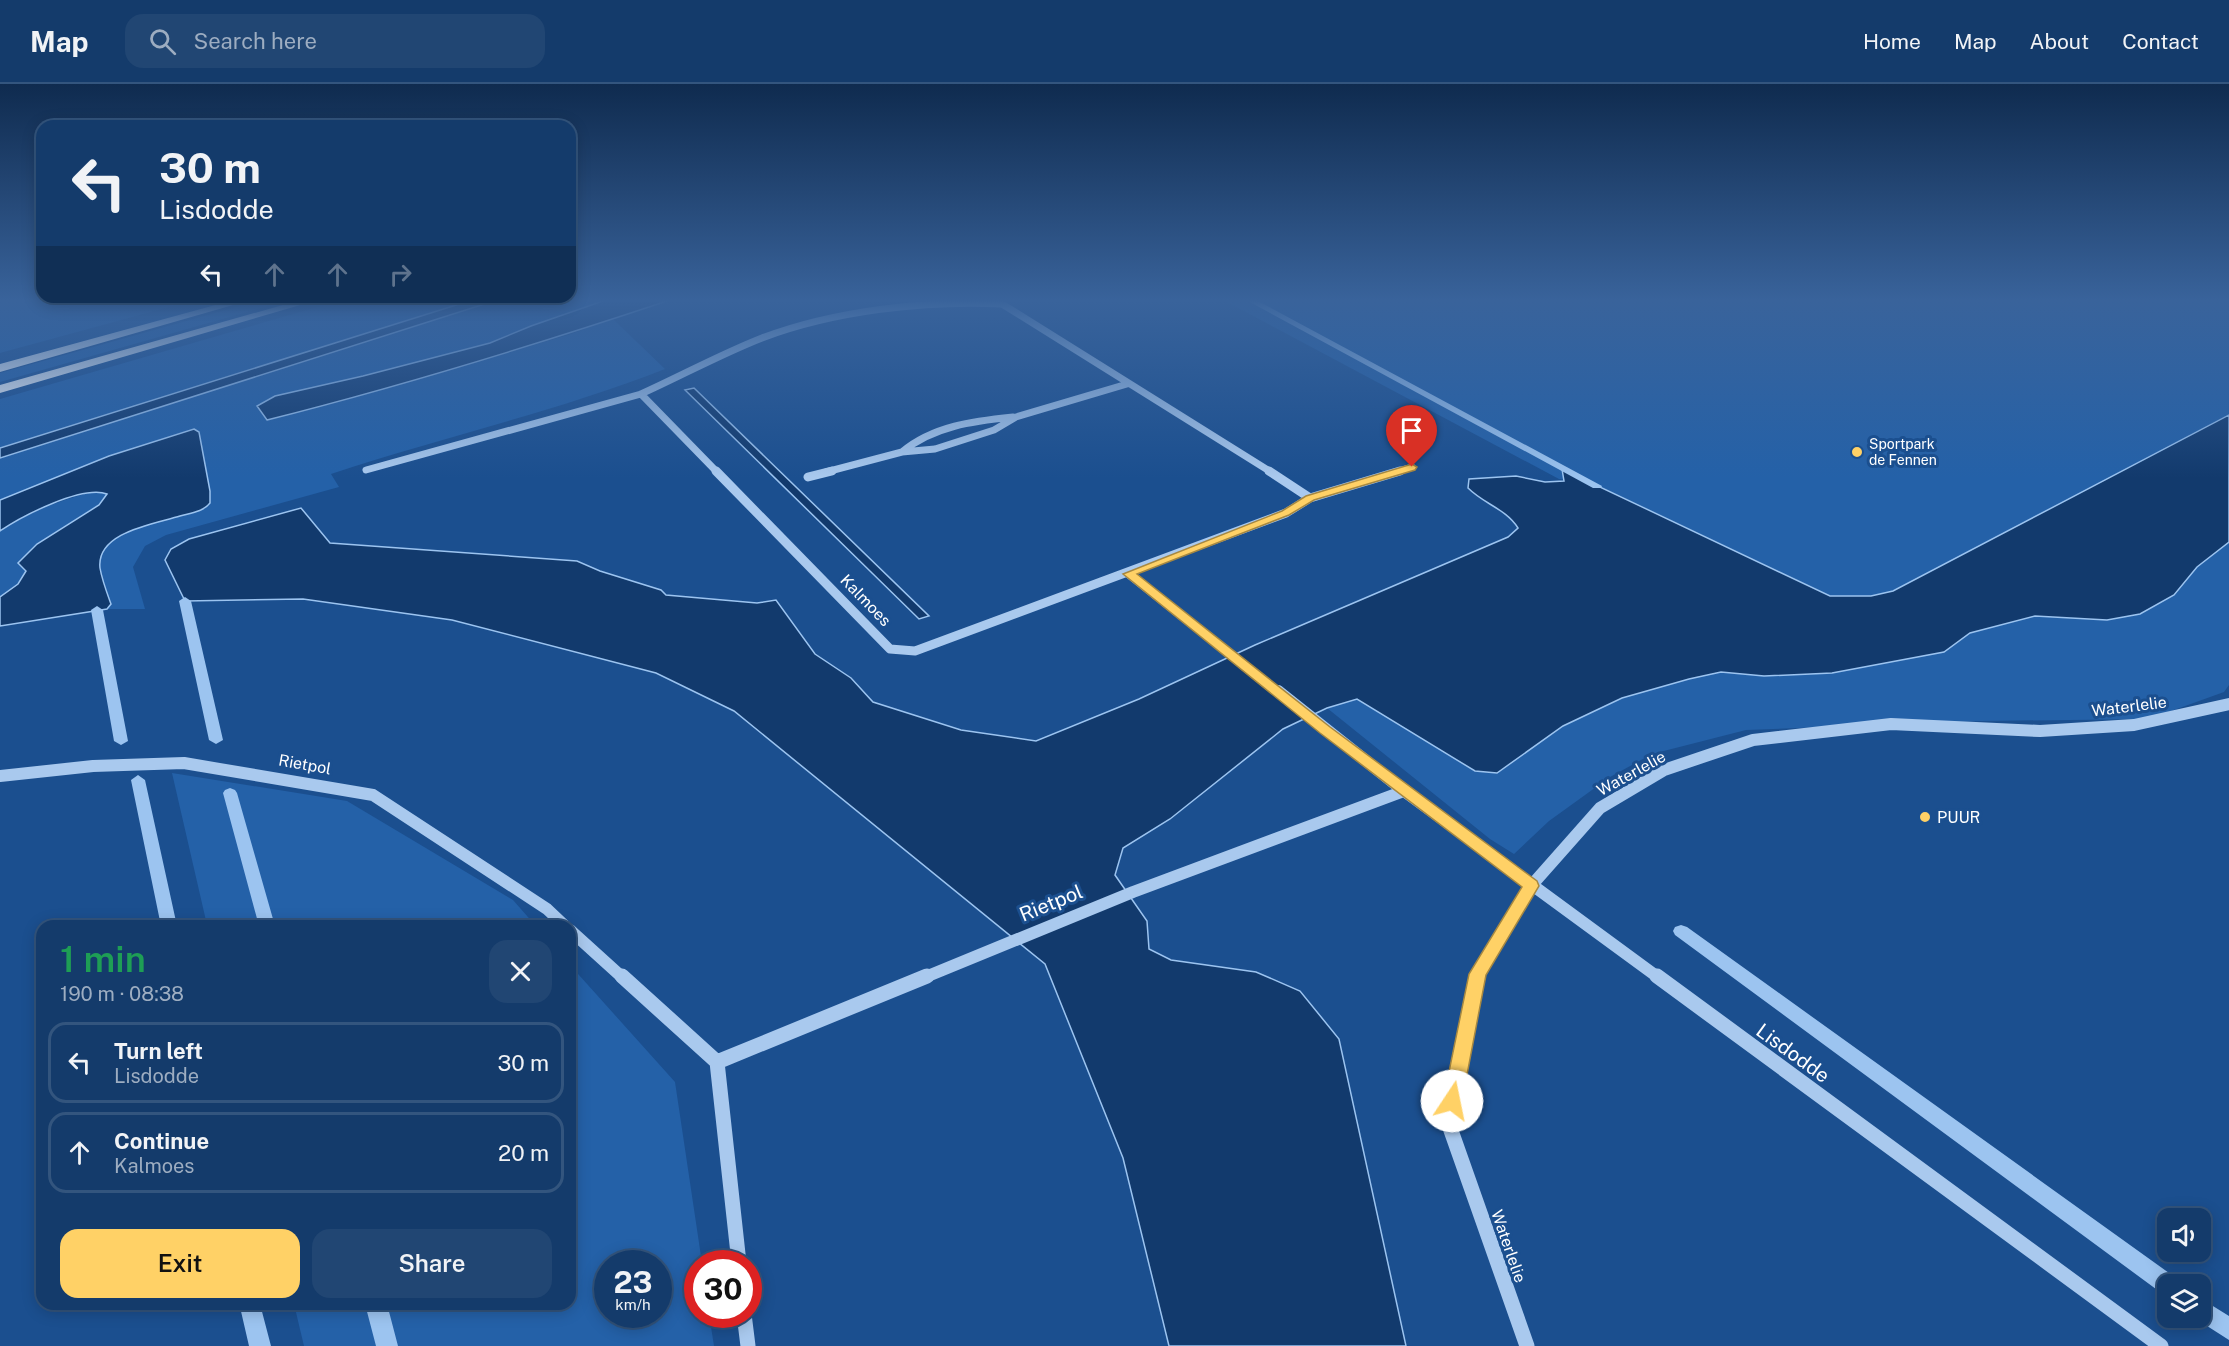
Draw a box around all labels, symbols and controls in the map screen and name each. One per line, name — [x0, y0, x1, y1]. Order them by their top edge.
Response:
search box — [125, 14, 545, 68]
text: Map — [30, 25, 89, 58]
icon: search — [146, 25, 179, 58]
text: Search here — [194, 28, 317, 54]
text: Home — [1863, 29, 1921, 54]
text: Map — [1954, 29, 1997, 54]
text: About — [2030, 29, 2089, 54]
text: Contact — [2122, 29, 2199, 54]
text: 30 m — [159, 143, 261, 192]
icon: left — [60, 144, 138, 222]
text: Lisdodde — [159, 193, 274, 225]
icon: left — [195, 258, 228, 291]
icon: ahead — [258, 258, 291, 291]
icon: ahead — [321, 258, 354, 291]
icon: right — [384, 258, 417, 291]
pin — [1386, 405, 1437, 467]
icon: arrive — [1395, 414, 1428, 447]
place label: Sportpark de Fennen — [1869, 436, 1937, 468]
marker: Sportpark de Fennen — [1850, 445, 1864, 459]
street label: Kalmoes — [836, 571, 895, 630]
street label: Waterlelie — [2090, 692, 2168, 721]
street label: Waterlelie — [1594, 747, 1669, 800]
street label: Rietpol — [277, 751, 333, 778]
place label: PUUR — [1937, 808, 1980, 827]
marker: PUUR — [1918, 810, 1932, 824]
street label: Rietpol — [1016, 879, 1086, 927]
text: 1 min — [60, 938, 146, 980]
button: close — [489, 940, 552, 1003]
text: 190 m · 08:38 — [60, 982, 184, 1006]
street label: Lisdodde — [1752, 1018, 1834, 1088]
text: Turn left — [114, 1038, 203, 1064]
icon: left — [63, 1046, 96, 1079]
text: 30 m — [497, 1050, 549, 1076]
text: Lisdodde — [114, 1064, 199, 1088]
position arrow — [1420, 1069, 1484, 1133]
text: Continue — [114, 1128, 209, 1154]
icon: ahead — [63, 1136, 96, 1169]
text: 20 m — [498, 1140, 549, 1166]
text: Kalmoes — [114, 1154, 195, 1178]
street label: Waterlelie — [1487, 1207, 1530, 1285]
map controls — [2157, 1208, 2211, 1328]
button: sound — [2157, 1208, 2211, 1262]
button: Exit — [60, 1229, 300, 1298]
button: Share — [312, 1229, 552, 1298]
speed limit sign: 30 — [684, 1250, 762, 1328]
text: 23 — [613, 1264, 653, 1300]
button: layers — [2157, 1274, 2211, 1328]
text: km/h — [615, 1296, 651, 1313]

